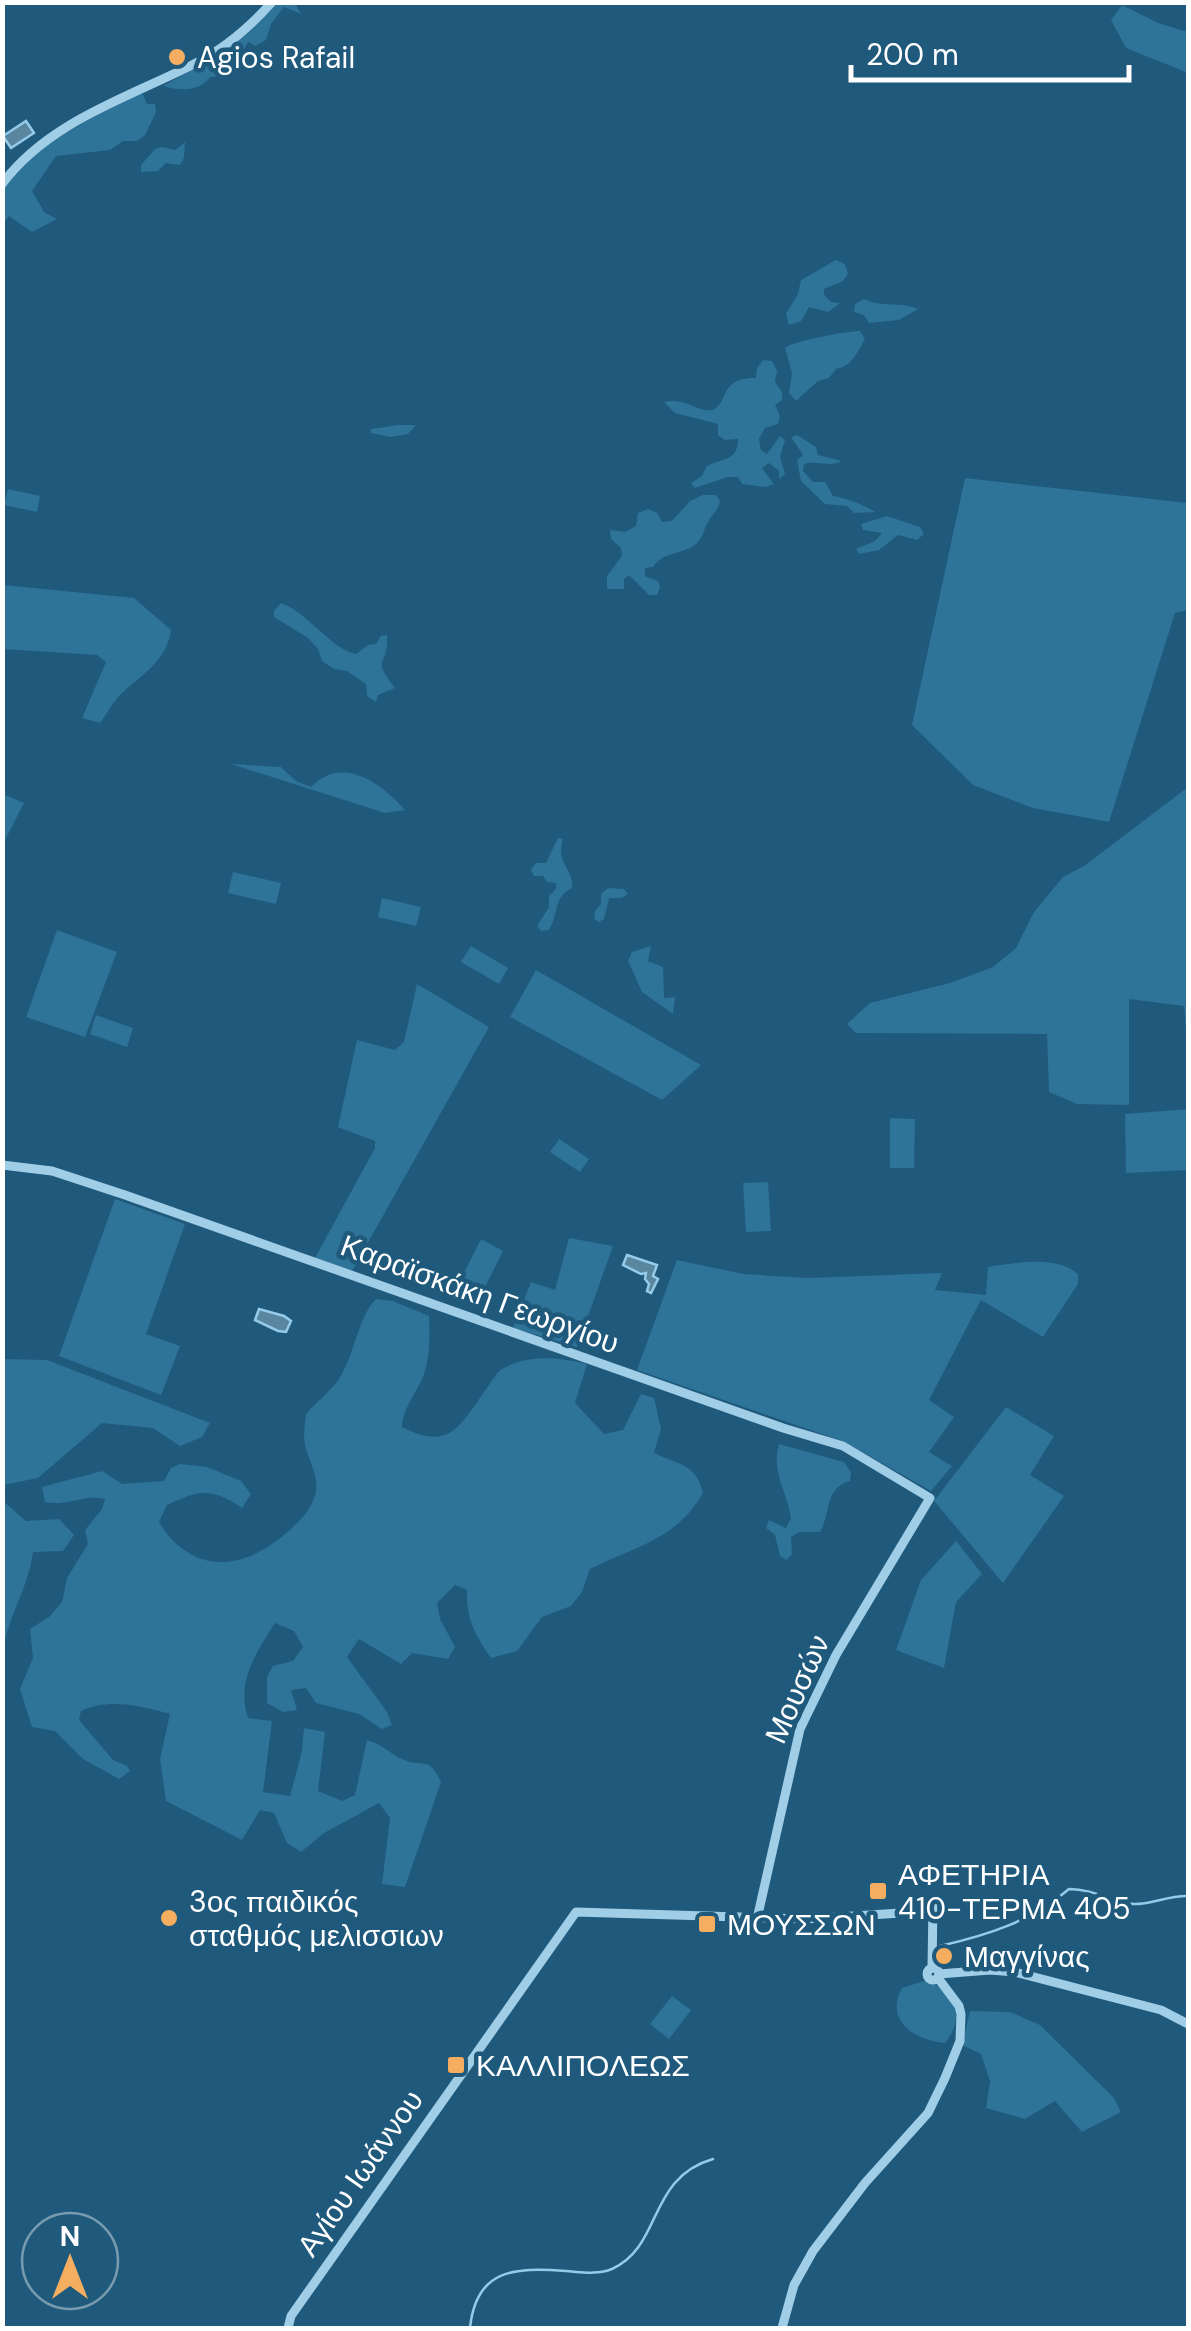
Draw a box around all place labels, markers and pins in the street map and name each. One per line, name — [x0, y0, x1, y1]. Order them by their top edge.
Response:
place label: Agios Rafail — [197, 38, 355, 77]
marker: Agios Rafail — [166, 46, 188, 68]
place label: ΑΦΕΤΗΡΙΑ 410-ΤΕΡΜΑ 405 — [898, 1855, 1131, 1928]
marker: ΑΦΕΤΗΡΙΑ 410-ΤΕΡΜΑ 405 — [867, 1880, 889, 1902]
place label: 3ος παιδικός σταθμός μελισσιων — [189, 1882, 444, 1955]
place label: ΜΟΥΣΣΩΝ — [727, 1905, 876, 1944]
marker: 3ος παιδικός σταθμός μελισσιων — [158, 1907, 180, 1929]
marker: ΜΟΥΣΣΩΝ — [696, 1913, 718, 1935]
place label: Μαγγίνας — [964, 1937, 1090, 1976]
marker: Μαγγίνας — [933, 1945, 955, 1967]
place label: ΚΑΛΛΙΠΟΛΕΩΣ — [476, 2046, 690, 2085]
marker: ΚΑΛΛΙΠΟΛΕΩΣ — [445, 2054, 467, 2076]

